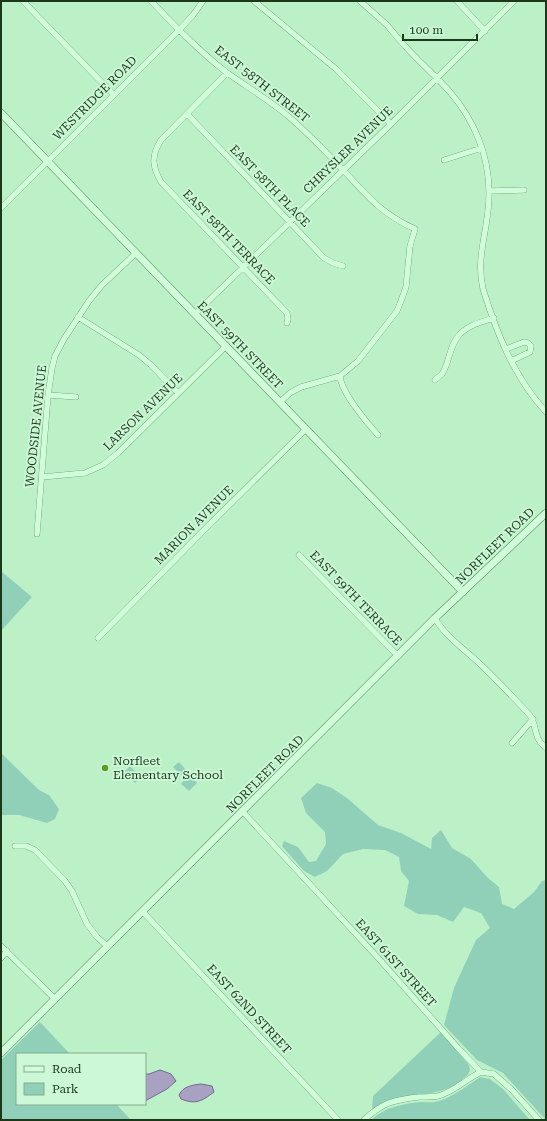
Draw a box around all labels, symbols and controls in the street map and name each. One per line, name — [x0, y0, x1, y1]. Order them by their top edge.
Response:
scale bar — [403, 16, 477, 42]
text: 100 m — [409, 23, 443, 37]
street label: EAST 58TH STREET — [212, 43, 312, 125]
street label: WESTRIDGE ROAD — [50, 53, 140, 143]
street label: CHRYSLER AVENUE — [300, 104, 396, 196]
street label: EAST 58TH PLACE — [227, 142, 313, 230]
street label: EAST 58TH TERRACE — [180, 187, 278, 287]
street label: EAST 59TH STREET — [195, 298, 285, 392]
street label: WOODSIDE AVENUE — [23, 364, 49, 488]
street label: LARSON AVENUE — [101, 371, 185, 453]
street label: MARION AVENUE — [152, 483, 236, 567]
street label: NORFLEET ROAD — [453, 505, 537, 587]
street label: EAST 59TH TERRACE — [307, 548, 405, 648]
street label: NORFLEET ROAD — [223, 732, 307, 816]
place label: Norfleet Elementary School — [113, 754, 223, 782]
marker: Norfleet Elementary School — [100, 763, 110, 773]
street label: EAST 61ST STREET — [353, 916, 439, 1010]
street label: EAST 62ND STREET — [204, 961, 294, 1057]
legend — [16, 1053, 146, 1105]
text: Road — [52, 1062, 82, 1076]
text: Park — [52, 1082, 79, 1096]

